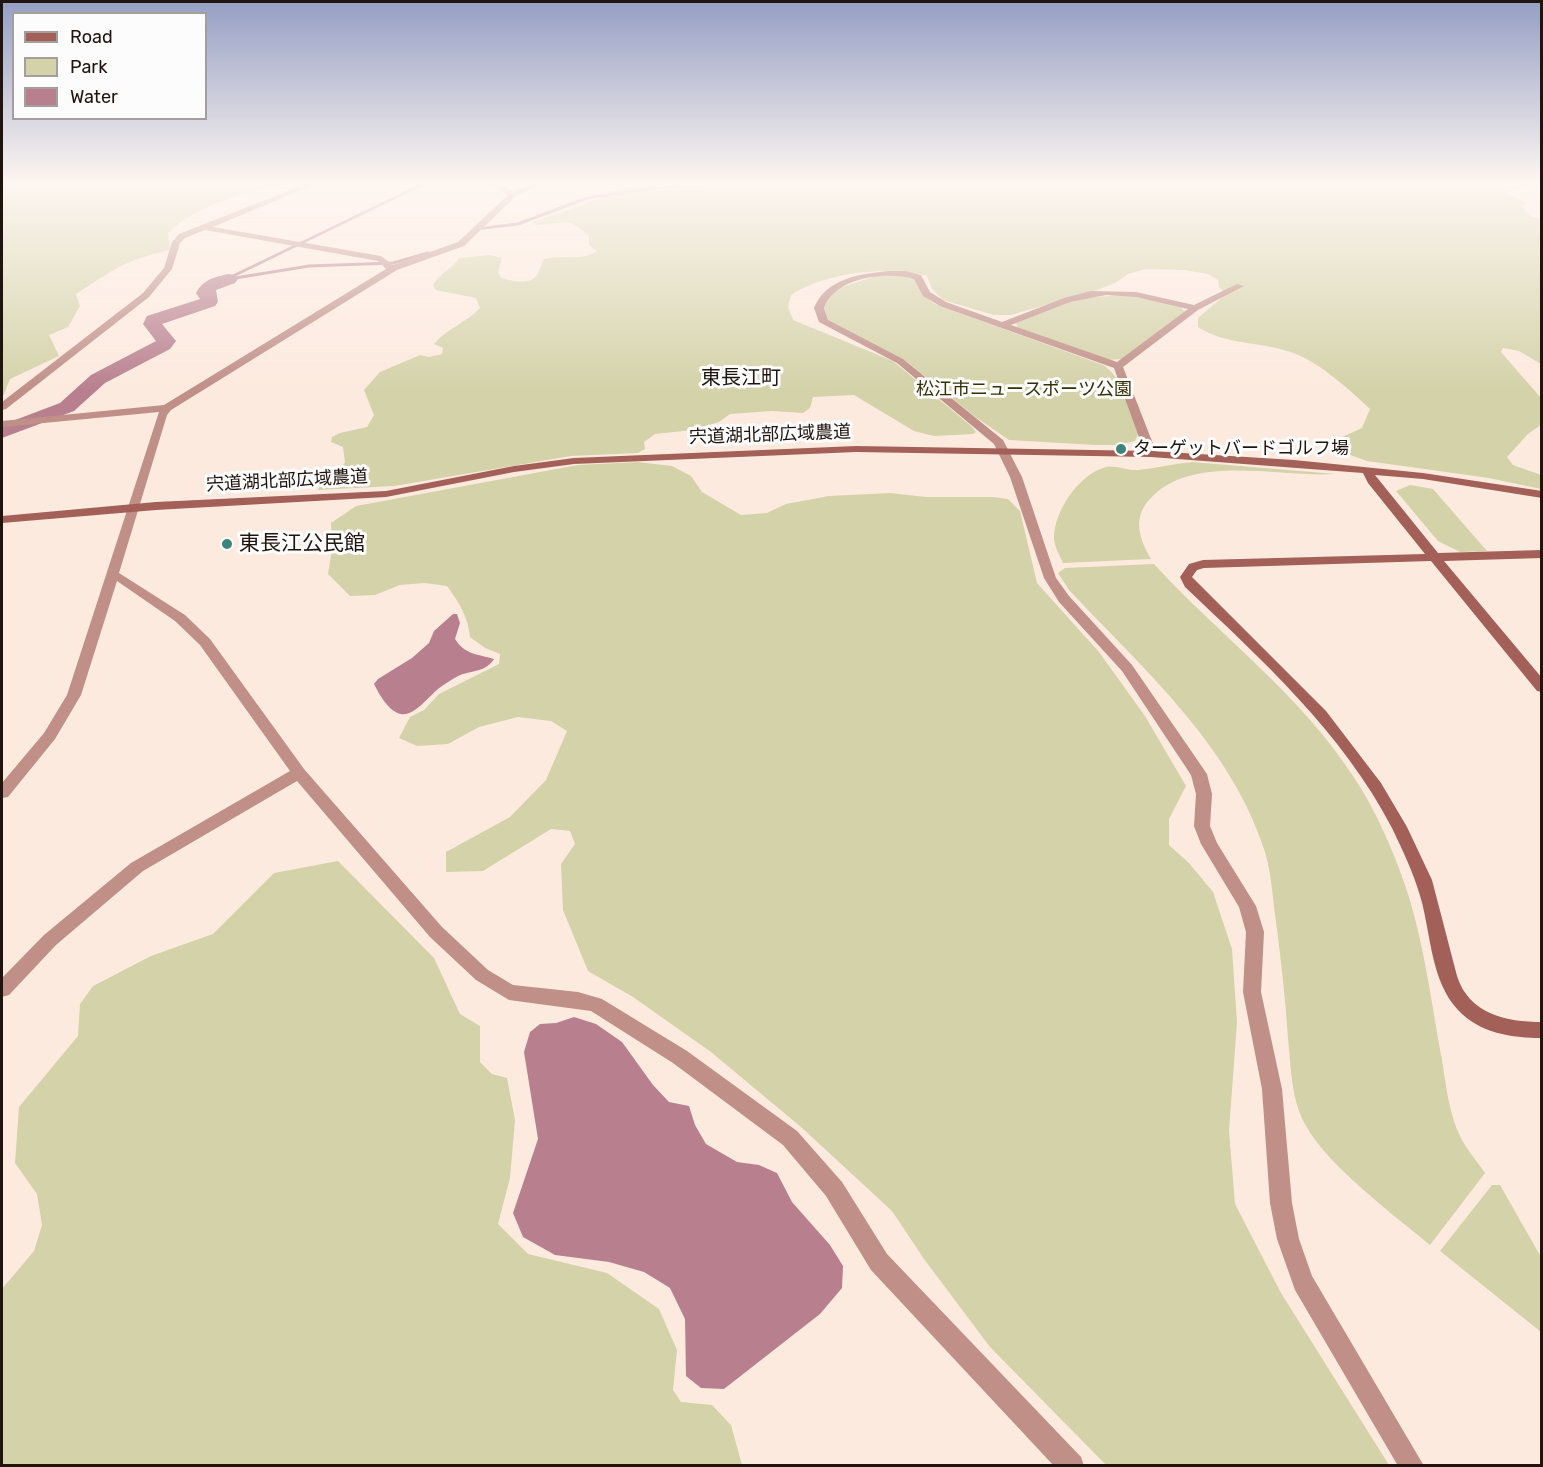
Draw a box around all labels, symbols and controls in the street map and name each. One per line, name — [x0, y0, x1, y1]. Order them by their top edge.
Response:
legend — [12, 12, 207, 120]
text: Road — [70, 26, 113, 48]
text: Park — [70, 56, 107, 78]
text: Water — [70, 86, 118, 108]
district label: 東長江町 — [701, 366, 781, 390]
park label: 松江市ニュースポーツ公園 — [916, 379, 1132, 401]
street label: 宍道湖北部広域農道 — [689, 421, 851, 449]
place label: ターゲットバードゴルフ場 — [1133, 438, 1349, 460]
marker: ターゲットバードゴルフ場 — [1114, 442, 1128, 456]
street label: 宍道湖北部広域農道 — [206, 466, 368, 496]
place label: 東長江公民館 — [239, 531, 365, 557]
marker: 東長江公民館 — [220, 537, 234, 551]

